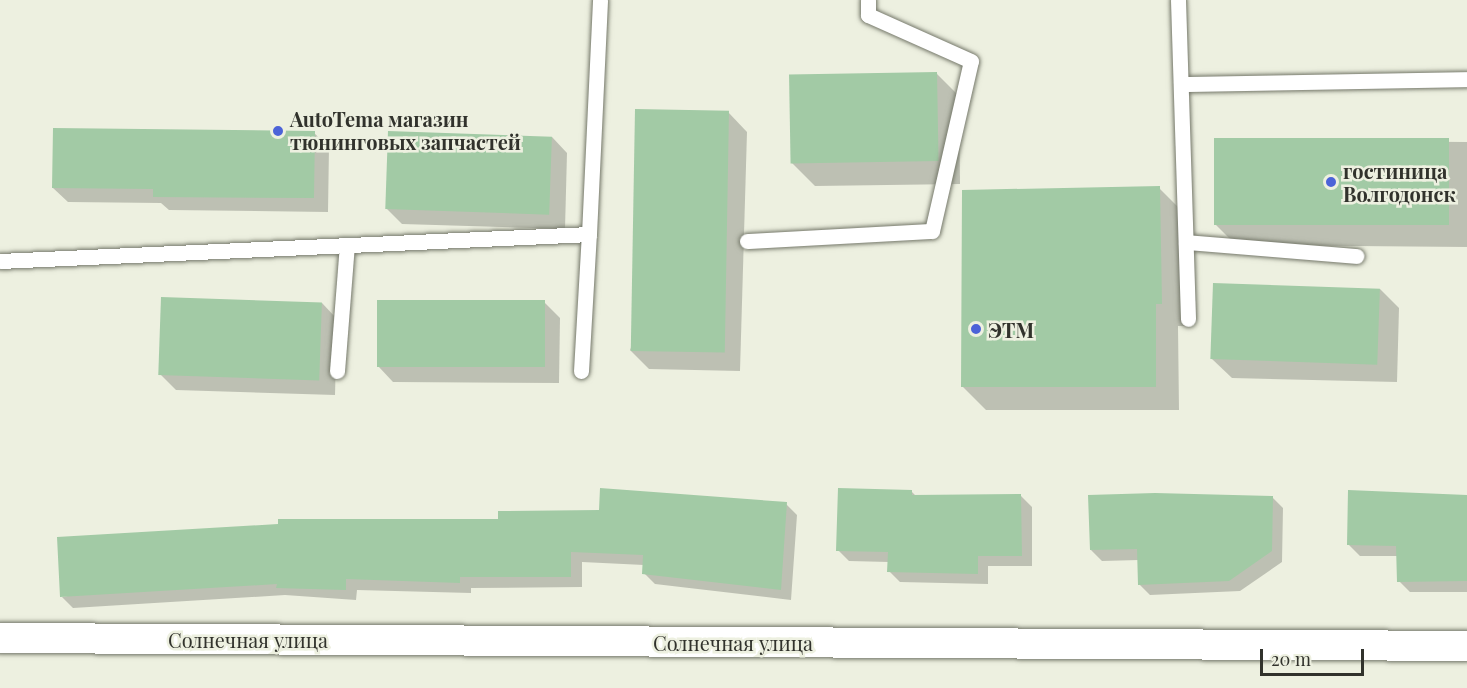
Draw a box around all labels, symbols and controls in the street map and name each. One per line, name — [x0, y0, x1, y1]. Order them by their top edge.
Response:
place label: AutoTema магазин тюнинговых запчастей — [290, 107, 521, 154]
marker: AutoTema магазин тюнинговых запчастей — [271, 124, 285, 138]
place label: гостиница Волгодонск — [1343, 158, 1456, 205]
marker: гостиница Волгодонск — [1324, 175, 1338, 189]
place label: ЭТМ — [988, 317, 1034, 341]
marker: ЭТМ — [969, 322, 983, 336]
street label: Солнечная улица — [168, 627, 328, 651]
street label: Солнечная улица — [653, 630, 813, 654]
scale bar — [1263, 637, 1366, 675]
text: 20 m — [1271, 647, 1311, 671]

